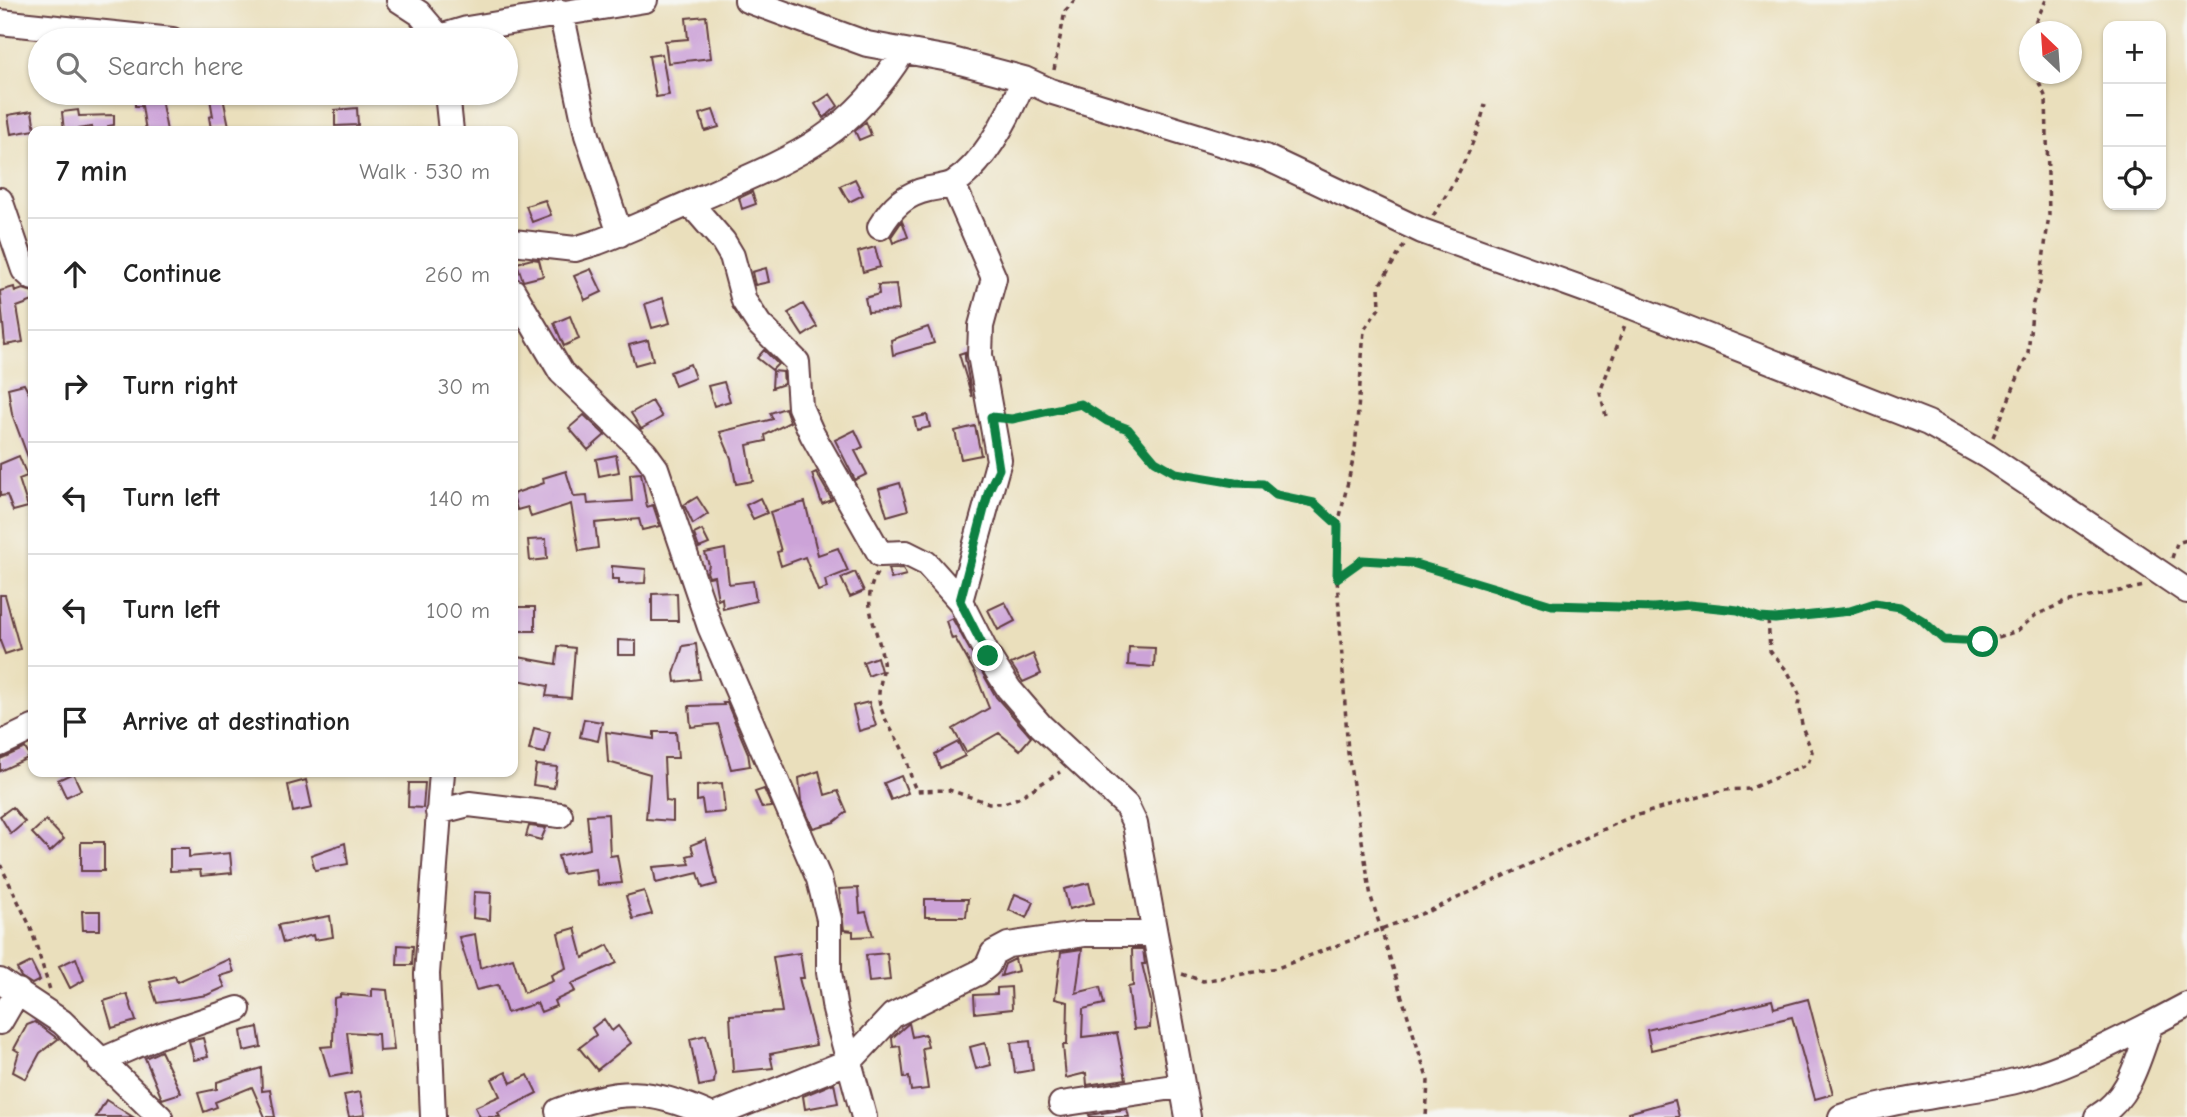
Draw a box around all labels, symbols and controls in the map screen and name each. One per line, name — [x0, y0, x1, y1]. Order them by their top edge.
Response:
north arrow — [2019, 21, 2082, 84]
map controls — [2103, 21, 2166, 210]
button: + — [2103, 21, 2166, 84]
search box — [28, 28, 518, 105]
icon: search — [52, 48, 90, 86]
text: Search here — [108, 52, 243, 82]
button: − — [2103, 84, 2166, 147]
button: locate — [2103, 147, 2166, 210]
text: 7 min — [56, 154, 128, 189]
text: Walk · 530 m — [359, 158, 490, 185]
icon: ahead — [56, 255, 94, 293]
text: Continue — [123, 259, 221, 289]
text: 260 m — [425, 261, 490, 288]
icon: right — [56, 367, 94, 405]
text: Turn right — [123, 371, 237, 401]
text: 30 m — [438, 373, 490, 400]
icon: left — [56, 479, 94, 517]
text: Turn left — [123, 483, 220, 513]
text: 140 m — [429, 485, 490, 512]
icon: left — [56, 591, 94, 629]
text: Turn left — [123, 595, 220, 625]
text: 100 m — [426, 597, 490, 624]
route start — [1967, 626, 1998, 657]
route end — [972, 640, 1003, 671]
icon: arrive — [56, 703, 94, 741]
text: Arrive at destination — [123, 707, 350, 737]

